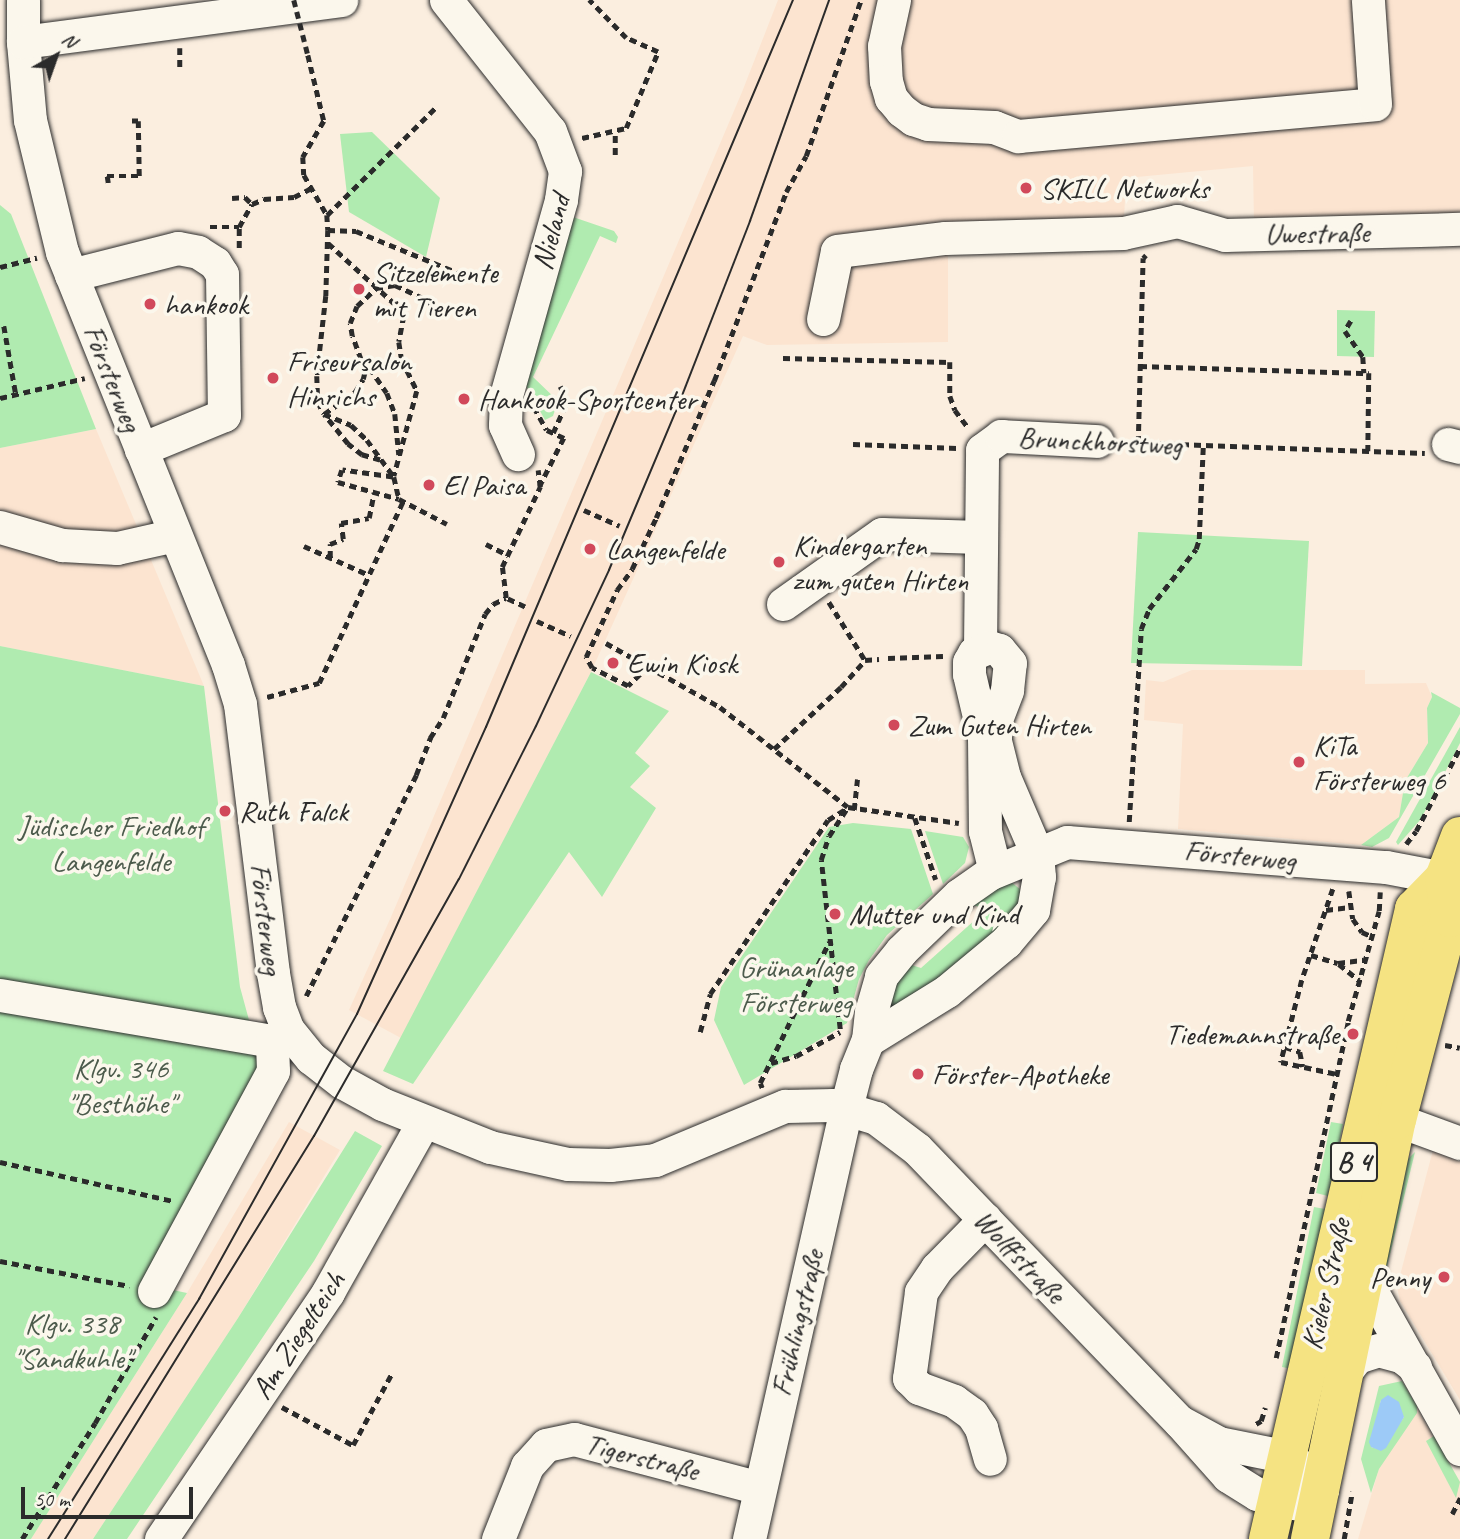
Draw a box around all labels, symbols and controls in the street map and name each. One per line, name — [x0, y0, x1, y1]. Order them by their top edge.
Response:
north arrow — [21, 21, 91, 91]
text: N — [57, 27, 82, 53]
place label: SKILL Networks — [1040, 170, 1210, 206]
marker: SKILL Networks — [1018, 180, 1034, 196]
street label: Nieland — [524, 190, 578, 274]
street label: Uwestraße — [1264, 214, 1370, 252]
place label: Sitzelemente mit Tieren — [373, 254, 497, 324]
marker: Sitzelemente mit Tieren — [351, 281, 367, 297]
place label: hankook — [164, 286, 248, 322]
marker: hankook — [142, 296, 158, 312]
street label: Försterweg — [75, 320, 151, 436]
place label: Friseursalon Hinrichs — [287, 343, 411, 414]
marker: Friseursalon Hinrichs — [265, 370, 281, 386]
place label: Hankook-Sportcenter — [478, 381, 696, 417]
marker: Hankook-Sportcenter — [456, 391, 472, 407]
street label: Brunckhorstweg — [1017, 419, 1183, 463]
place label: El Paisa — [443, 467, 525, 503]
marker: El Paisa — [421, 477, 437, 493]
place label: Kindergarten zum guten Hirten — [793, 527, 968, 598]
place label: Langenfelde — [606, 531, 724, 567]
marker: Langenfelde — [580, 539, 600, 559]
marker: Kindergarten zum guten Hirten — [771, 554, 787, 570]
place label: Ewin Kiosk — [627, 645, 737, 681]
marker: Ewin Kiosk — [605, 655, 621, 671]
place label: Zum Guten Hirten — [908, 707, 1091, 743]
marker: Zum Guten Hirten — [886, 717, 902, 733]
place label: KiTa Försterweg 6 — [1313, 727, 1445, 798]
marker: KiTa Försterweg 6 — [1291, 754, 1307, 770]
place label: Ruth Falck — [239, 793, 348, 829]
marker: Ruth Falck — [217, 803, 233, 819]
park label: Jüdischer Friedhof Langenfelde — [18, 808, 204, 878]
street label: Försterweg — [1183, 832, 1297, 878]
street label: Försterweg — [242, 861, 292, 977]
place label: Mutter und Kind — [849, 896, 1019, 932]
marker: Mutter und Kind — [827, 906, 843, 922]
park label: Grünanlage Försterweg — [739, 949, 853, 1020]
place label: Tiedemannstraße — [1165, 1016, 1339, 1052]
marker: Tiedemannstraße — [1345, 1026, 1361, 1042]
park label: Klgv. 346 "Besthöhe" — [67, 1050, 175, 1120]
place label: Förster-Apotheke — [932, 1056, 1108, 1092]
marker: Förster-Apotheke — [910, 1066, 926, 1082]
road number: B 4 — [1330, 1138, 1378, 1186]
street label: Wolffstraße — [966, 1201, 1074, 1311]
street label: Kieler Straße — [1293, 1215, 1359, 1353]
street label: Frühlingstraße — [763, 1247, 831, 1399]
place label: Penny — [1370, 1259, 1430, 1295]
street label: Am Ziegelteich — [243, 1264, 353, 1406]
marker: Penny — [1436, 1269, 1452, 1285]
park label: Klgv. 338 "Sandkuhle" — [13, 1305, 131, 1376]
street label: Tigerstraße — [582, 1426, 702, 1488]
scale bar — [24, 1472, 196, 1516]
text: 50 m — [34, 1486, 70, 1512]

